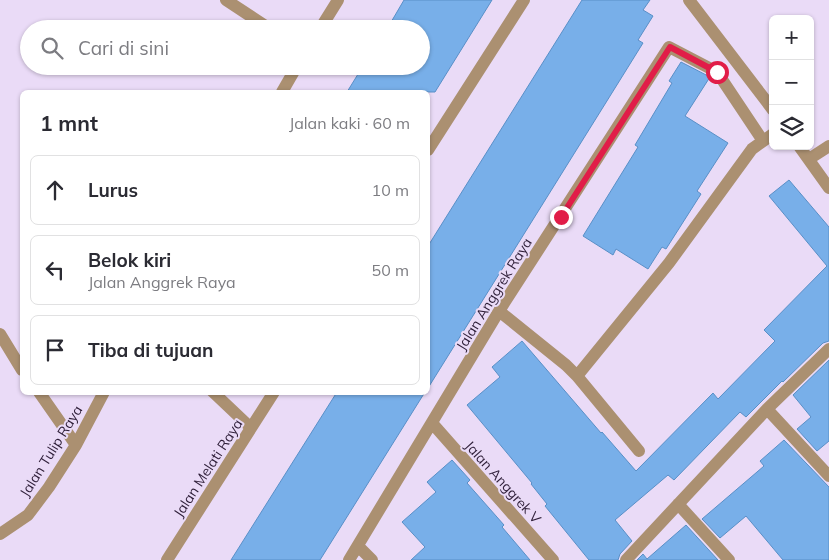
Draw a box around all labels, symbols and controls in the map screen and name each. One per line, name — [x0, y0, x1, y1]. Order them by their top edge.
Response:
map controls — [769, 15, 814, 150]
button: + — [769, 15, 814, 60]
search box — [20, 20, 430, 75]
icon: search — [38, 34, 66, 62]
text: Cari di sini — [78, 36, 169, 60]
button: − — [769, 60, 814, 105]
route start — [706, 61, 729, 84]
button: layers — [769, 105, 814, 150]
text: 1 mnt — [40, 110, 98, 136]
text: Jalan kaki · 60 m — [289, 113, 410, 133]
icon: ahead — [41, 176, 69, 204]
text: Lurus — [88, 178, 138, 202]
text: 10 m — [372, 180, 409, 200]
route end — [550, 206, 573, 229]
street label: Jalan Anggrek Raya — [452, 234, 536, 354]
text: Belok kiri — [88, 248, 171, 272]
icon: left — [41, 256, 69, 284]
text: 50 m — [372, 260, 409, 280]
text: Jalan Anggrek Raya — [88, 272, 236, 292]
icon: arrive — [41, 336, 69, 364]
text: Tiba di tujuan — [88, 338, 213, 362]
street label: Jalan Tulip Raya — [16, 402, 86, 500]
street label: Jalan Melati Raya — [170, 415, 246, 521]
street label: Jalan Anggrek V — [461, 437, 545, 527]

